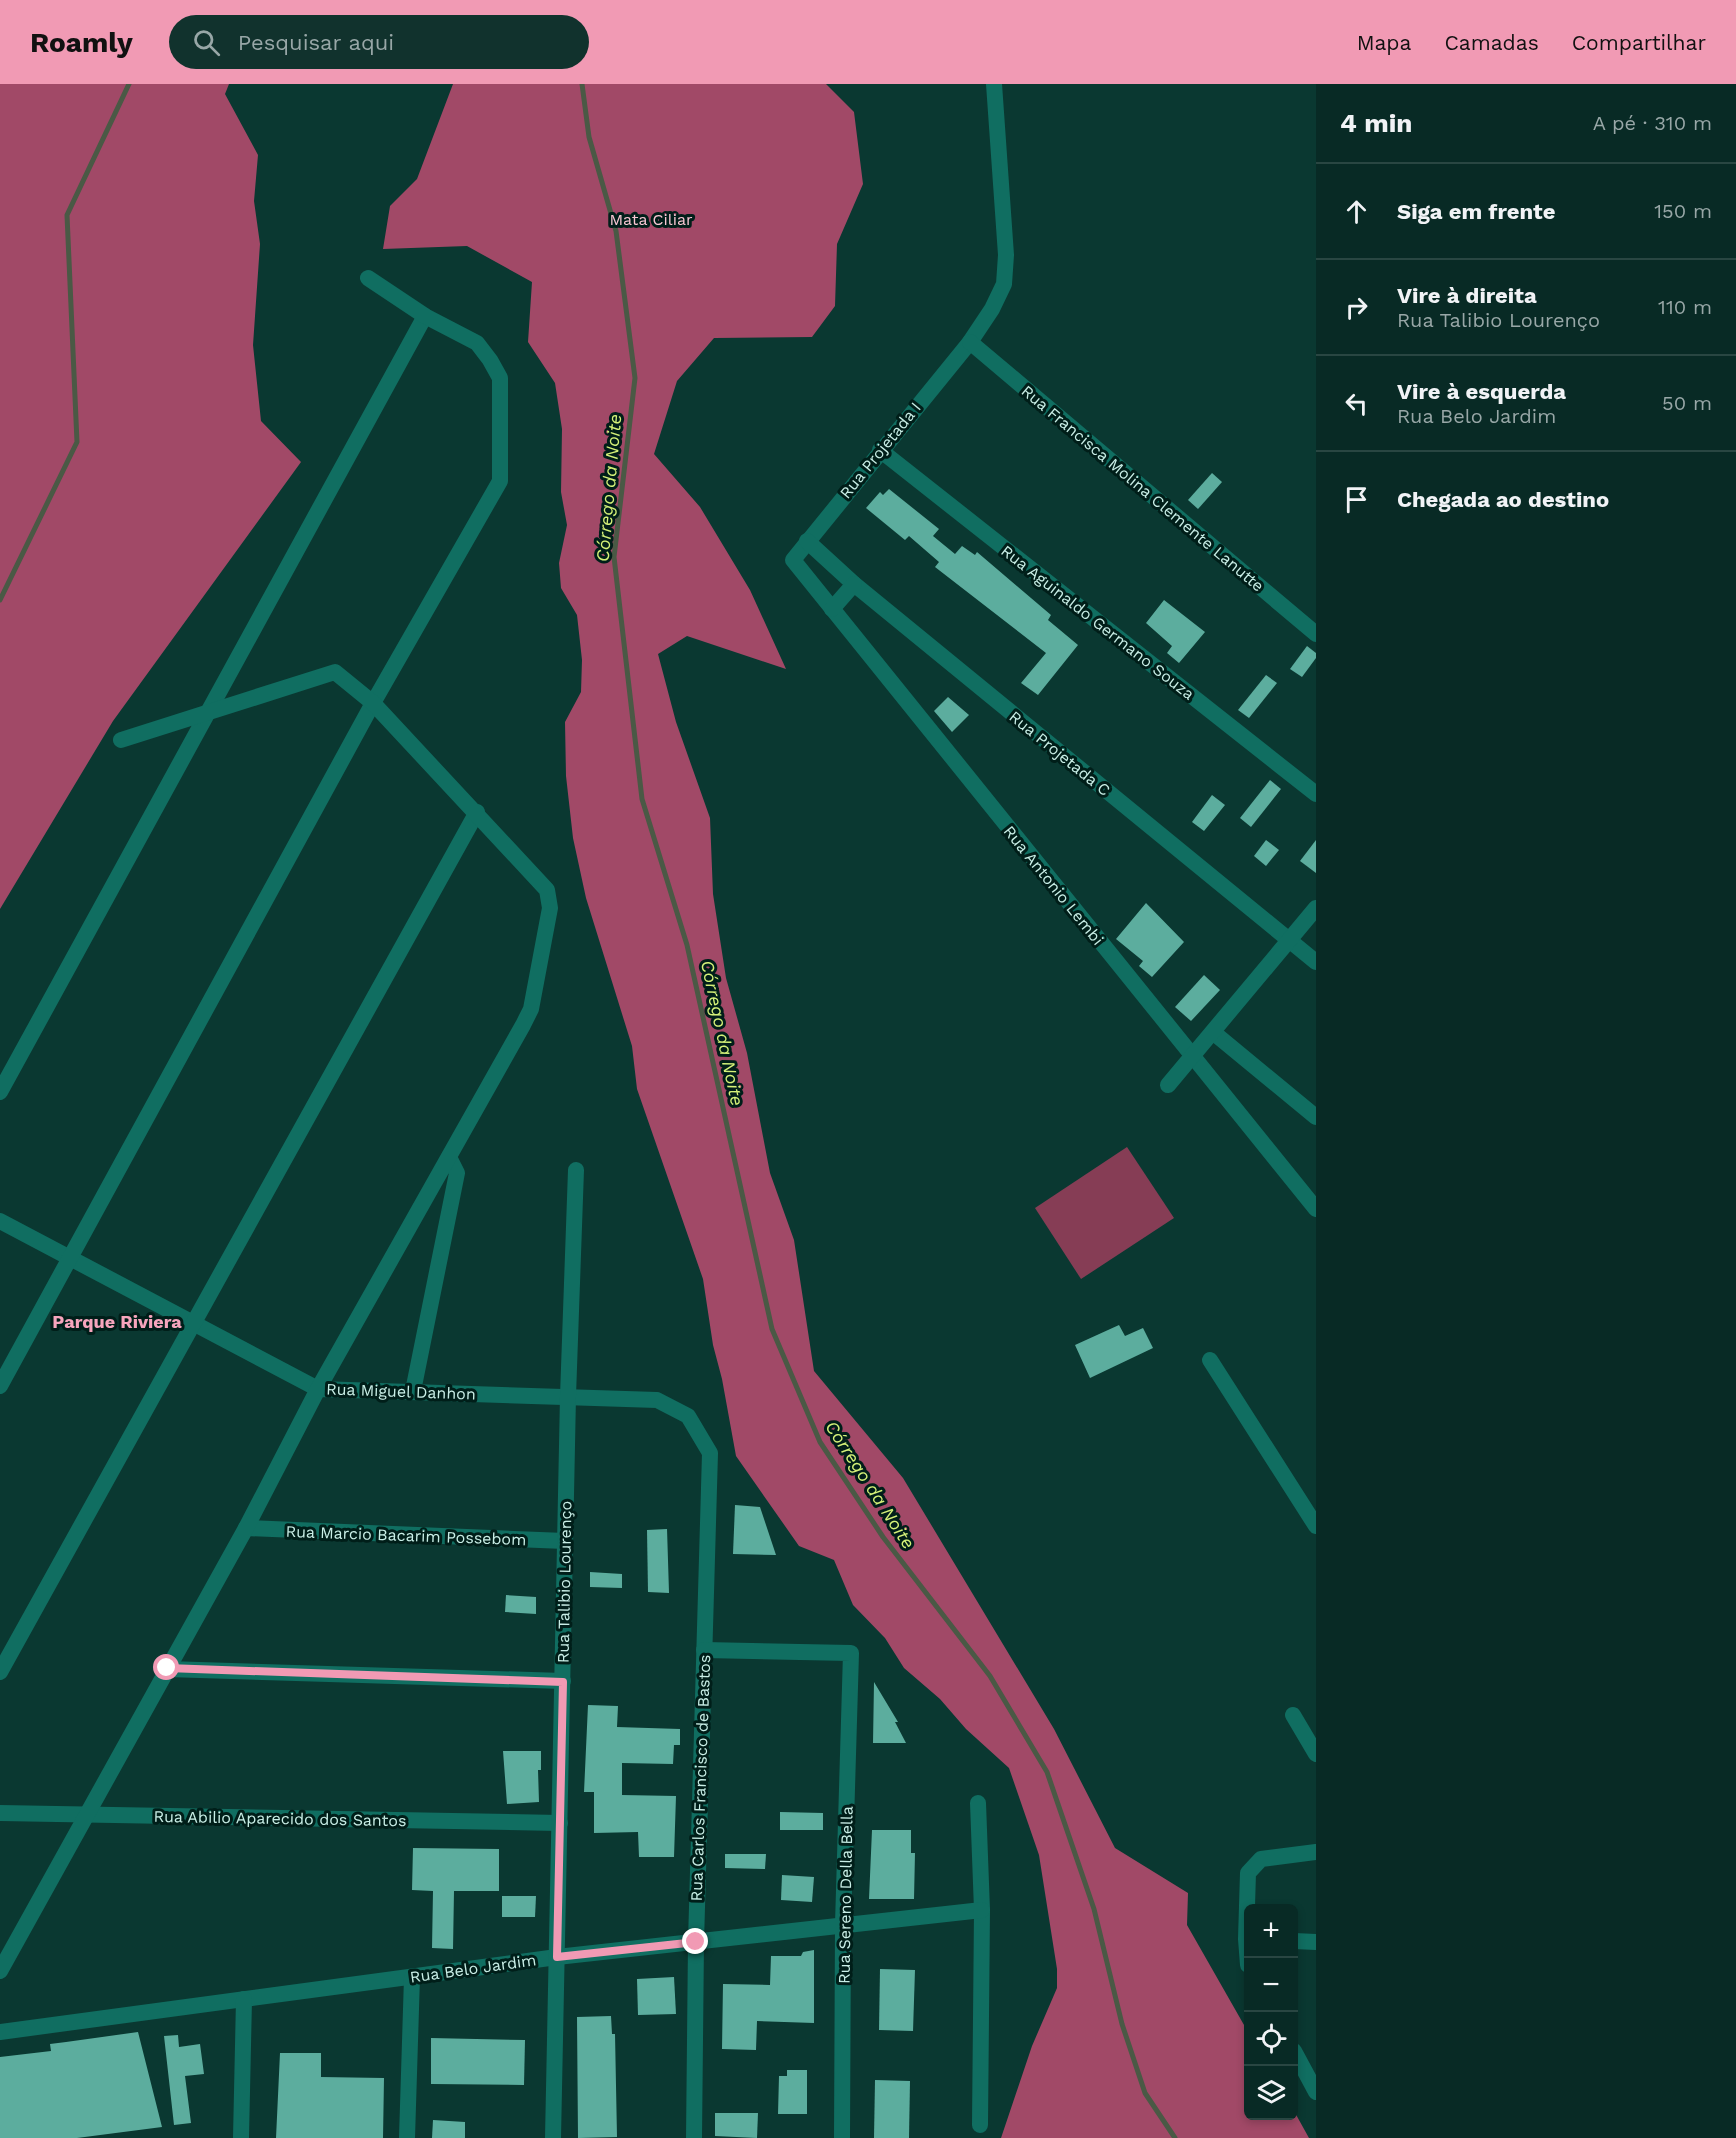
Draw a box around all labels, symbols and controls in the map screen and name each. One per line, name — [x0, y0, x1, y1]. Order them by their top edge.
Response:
search box — [169, 15, 589, 69]
text: Roamly — [30, 26, 133, 59]
icon: search — [190, 26, 223, 59]
text: Pesquisar aqui — [238, 30, 394, 55]
text: Mapa — [1357, 30, 1411, 55]
text: Camadas — [1444, 30, 1539, 55]
text: Compartilhar — [1572, 30, 1706, 55]
text: 4 min — [1340, 108, 1412, 138]
text: A pé · 310 m — [1593, 111, 1712, 135]
icon: ahead — [1340, 195, 1373, 228]
text: Siga em frente — [1397, 199, 1555, 224]
text: 150 m — [1654, 199, 1712, 223]
park label: Mata Ciliar — [609, 210, 693, 229]
text: Vire à direita — [1397, 283, 1537, 308]
icon: right — [1340, 291, 1373, 324]
text: 110 m — [1658, 295, 1712, 319]
text: Rua Talibio Lourenço — [1397, 308, 1600, 332]
text: Vire à esquerda — [1397, 379, 1566, 404]
street label: Rua Francisca Molina Clemente Lanutte — [1018, 381, 1268, 596]
icon: left — [1340, 387, 1373, 420]
text: 50 m — [1662, 391, 1712, 415]
street label: Rua Projetada I — [836, 398, 925, 502]
text: Rua Belo Jardim — [1397, 404, 1556, 428]
water label: Córrego da Noite — [592, 413, 625, 563]
icon: arrive — [1340, 483, 1373, 516]
text: Chegada ao destino — [1397, 487, 1609, 512]
street label: Rua Aguinaldo Germano Souza — [997, 541, 1198, 704]
street label: Rua Projetada C — [1005, 707, 1114, 800]
street label: Rua Antonio Lembi — [1000, 822, 1108, 949]
water label: Córrego da Noite — [697, 958, 748, 1108]
district label: Parque Riviera — [52, 1311, 182, 1332]
street label: Rua Miguel Danhon — [326, 1379, 476, 1404]
water label: Córrego da Noite — [821, 1417, 920, 1553]
street label: Rua Talibio Lourenço — [554, 1501, 575, 1663]
street label: Rua Marcio Bacarim Possebom — [285, 1522, 527, 1549]
route start — [153, 1654, 179, 1680]
street label: Rua Carlos Francisco de Bastos — [687, 1654, 714, 1902]
street label: Rua Sereno Della Bella — [834, 1806, 857, 1984]
street label: Rua Abilio Aparecido dos Santos — [153, 1807, 407, 1830]
map controls — [1244, 1904, 1298, 2120]
button: + — [1244, 1904, 1298, 1958]
route end — [682, 1928, 708, 1954]
street label: Rua Belo Jardim — [409, 1950, 537, 1987]
button: − — [1244, 1958, 1298, 2012]
button: locate — [1244, 2012, 1298, 2066]
button: layers — [1244, 2066, 1298, 2120]

